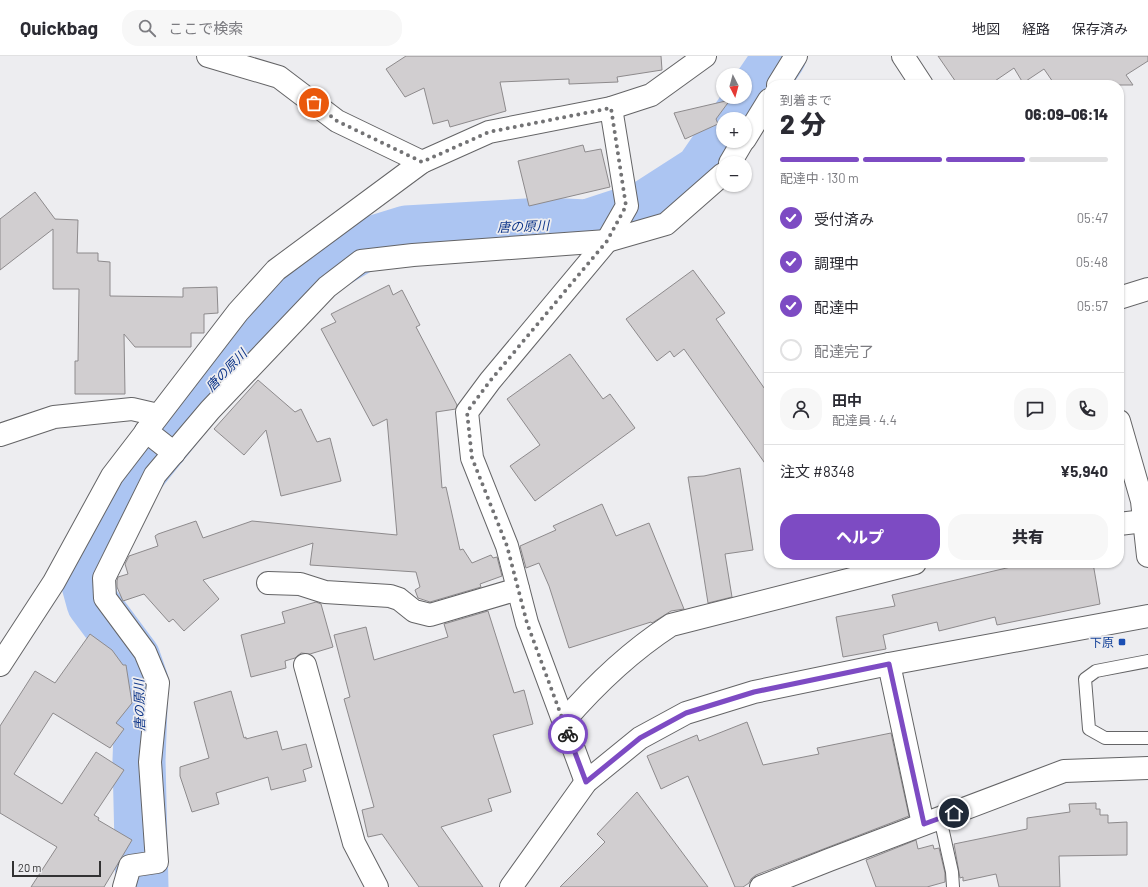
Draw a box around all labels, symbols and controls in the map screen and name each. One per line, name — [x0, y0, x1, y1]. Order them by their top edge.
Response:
search box — [122, 10, 402, 46]
text: Quickbag — [20, 16, 98, 39]
icon: search — [136, 17, 158, 39]
text: ここで検索 — [168, 19, 243, 37]
text: 地図 — [972, 20, 1000, 37]
text: 経路 — [1022, 20, 1050, 37]
text: 保存済み — [1072, 20, 1128, 37]
north arrow — [716, 68, 752, 104]
map controls — [716, 68, 752, 192]
pin — [297, 86, 331, 120]
icon: bag — [303, 92, 325, 114]
text: 到着まで — [780, 92, 832, 108]
text: 06:09–06:14 — [1025, 105, 1108, 123]
text: 2 分 — [780, 108, 826, 139]
button: + — [716, 112, 752, 148]
button: − — [716, 156, 752, 192]
text: 配達中 · 130 m — [780, 170, 859, 186]
icon: check — [780, 207, 802, 229]
text: 受付済み — [814, 210, 874, 228]
text: 05:47 — [1077, 210, 1108, 226]
water label: 唐の原川 — [497, 217, 551, 235]
icon: check — [780, 251, 802, 273]
text: 調理中 — [814, 254, 859, 272]
text: 05:48 — [1076, 254, 1108, 270]
icon: check — [780, 295, 802, 317]
text: 配達中 — [814, 298, 859, 316]
text: 05:57 — [1077, 298, 1108, 314]
text: 配達完了 — [814, 342, 874, 360]
water label: 唐の原川 — [202, 344, 251, 394]
button: person — [780, 388, 822, 430]
button: chat — [1014, 388, 1056, 430]
button: phone — [1066, 388, 1108, 430]
text: 田中 — [832, 391, 862, 409]
text: 配達員 · 4.4 — [832, 412, 897, 428]
text: 注文 #8348 — [780, 462, 855, 480]
text: ¥5,940 — [1060, 462, 1108, 480]
button: ヘルプ — [780, 514, 940, 560]
button: 共有 — [948, 514, 1108, 560]
place label: 下原 — [1090, 635, 1114, 649]
marker: 下原 — [1117, 637, 1127, 647]
water label: 唐の原川 — [131, 677, 147, 731]
courier — [548, 714, 588, 754]
icon: bike — [557, 723, 579, 745]
pin — [937, 796, 971, 830]
icon: home — [943, 802, 965, 824]
scale bar — [12, 859, 101, 878]
text: 20 m — [18, 861, 41, 874]

